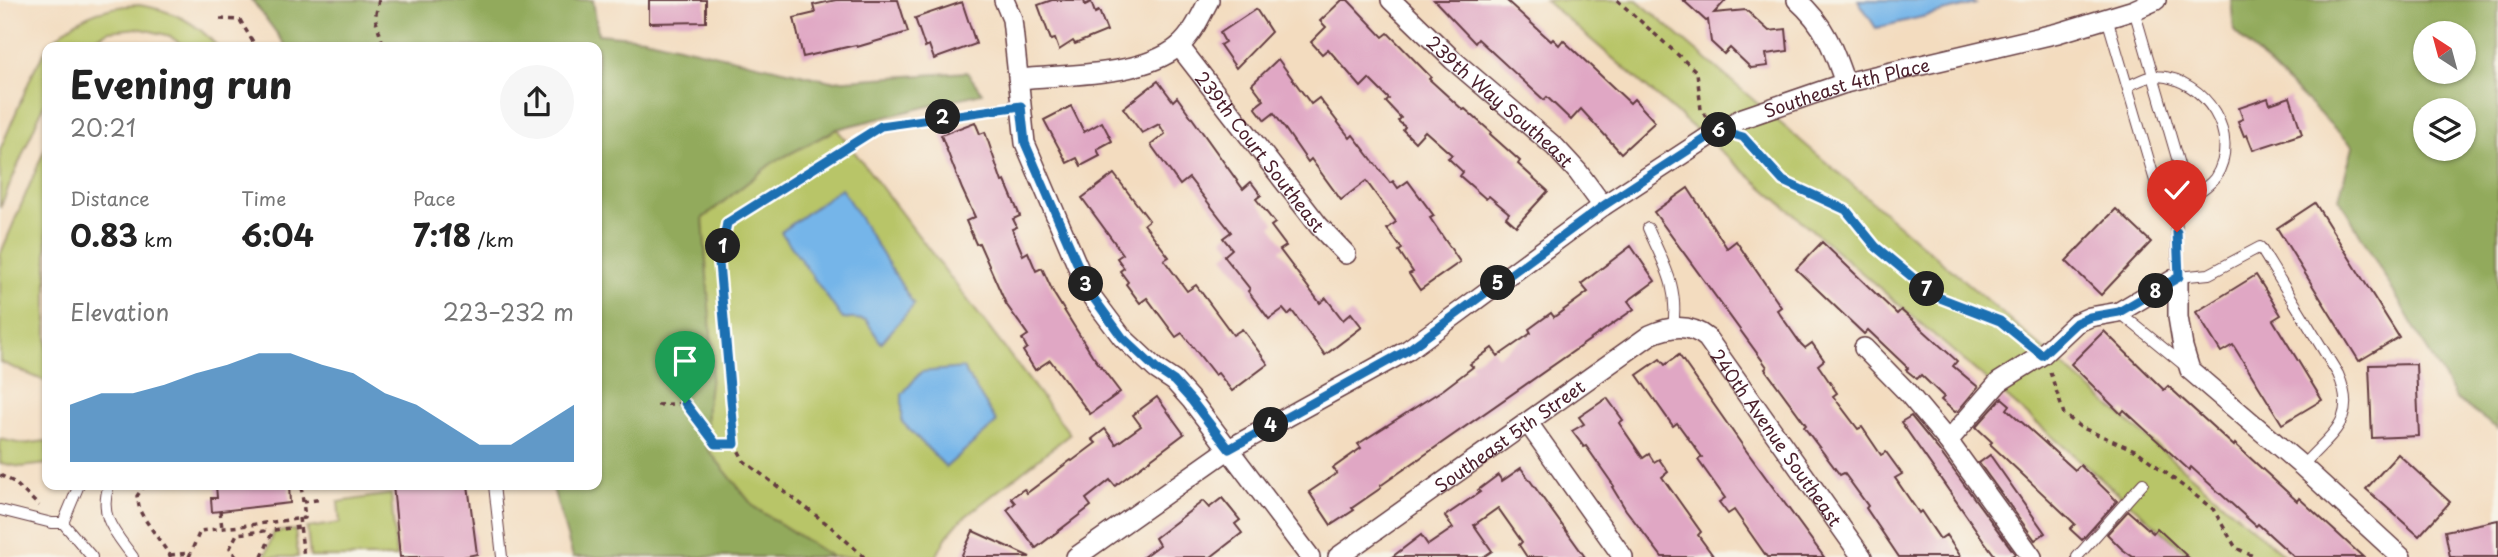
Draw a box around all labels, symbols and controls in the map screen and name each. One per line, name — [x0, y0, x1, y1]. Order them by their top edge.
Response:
north arrow — [2413, 21, 2476, 84]
map controls — [2413, 21, 2476, 161]
street label: 239th Way Southeast — [1421, 29, 1580, 173]
street label: Southeast 4th Place — [1760, 50, 1932, 124]
text: Evening run — [70, 55, 292, 112]
button: share — [500, 65, 574, 139]
street label: 239th Court Southeast — [1189, 65, 1331, 238]
button: layers — [2413, 98, 2476, 161]
pin: 2 — [926, 100, 960, 134]
text: 2 — [936, 102, 949, 130]
text: 20:21 — [70, 110, 136, 145]
pin: 6 — [1702, 113, 1736, 148]
text: 6 — [1712, 115, 1725, 143]
pin — [2147, 160, 2207, 232]
icon: check — [2158, 171, 2196, 209]
text: Distance — [70, 184, 150, 212]
text: Time — [241, 184, 286, 212]
text: Pace — [413, 184, 456, 212]
text: 0.83 — [70, 212, 138, 257]
text: 6:04 — [241, 212, 314, 257]
text: 7:18 — [413, 212, 471, 257]
text: km — [138, 225, 173, 253]
text: /km — [471, 225, 514, 253]
pin: 1 — [706, 229, 740, 264]
text: 1 — [718, 231, 727, 259]
pin: 3 — [1068, 266, 1104, 302]
pin: 5 — [1480, 266, 1516, 300]
text: 5 — [1491, 268, 1504, 296]
text: 3 — [1079, 269, 1092, 297]
pin: 7 — [1910, 272, 1944, 306]
text: 7 — [1921, 274, 1932, 302]
pin: 8 — [2138, 274, 2174, 308]
text: 8 — [2150, 276, 2161, 304]
text: Elevation — [70, 294, 169, 329]
text: 223–232 m — [443, 294, 574, 329]
pin — [655, 331, 715, 403]
icon: arrive — [666, 342, 704, 380]
street label: 240th Avenue Southeast — [1705, 343, 1849, 531]
street label: Southeast 5th Street — [1428, 372, 1590, 498]
pin: 4 — [1254, 408, 1288, 442]
text: 4 — [1264, 410, 1277, 438]

